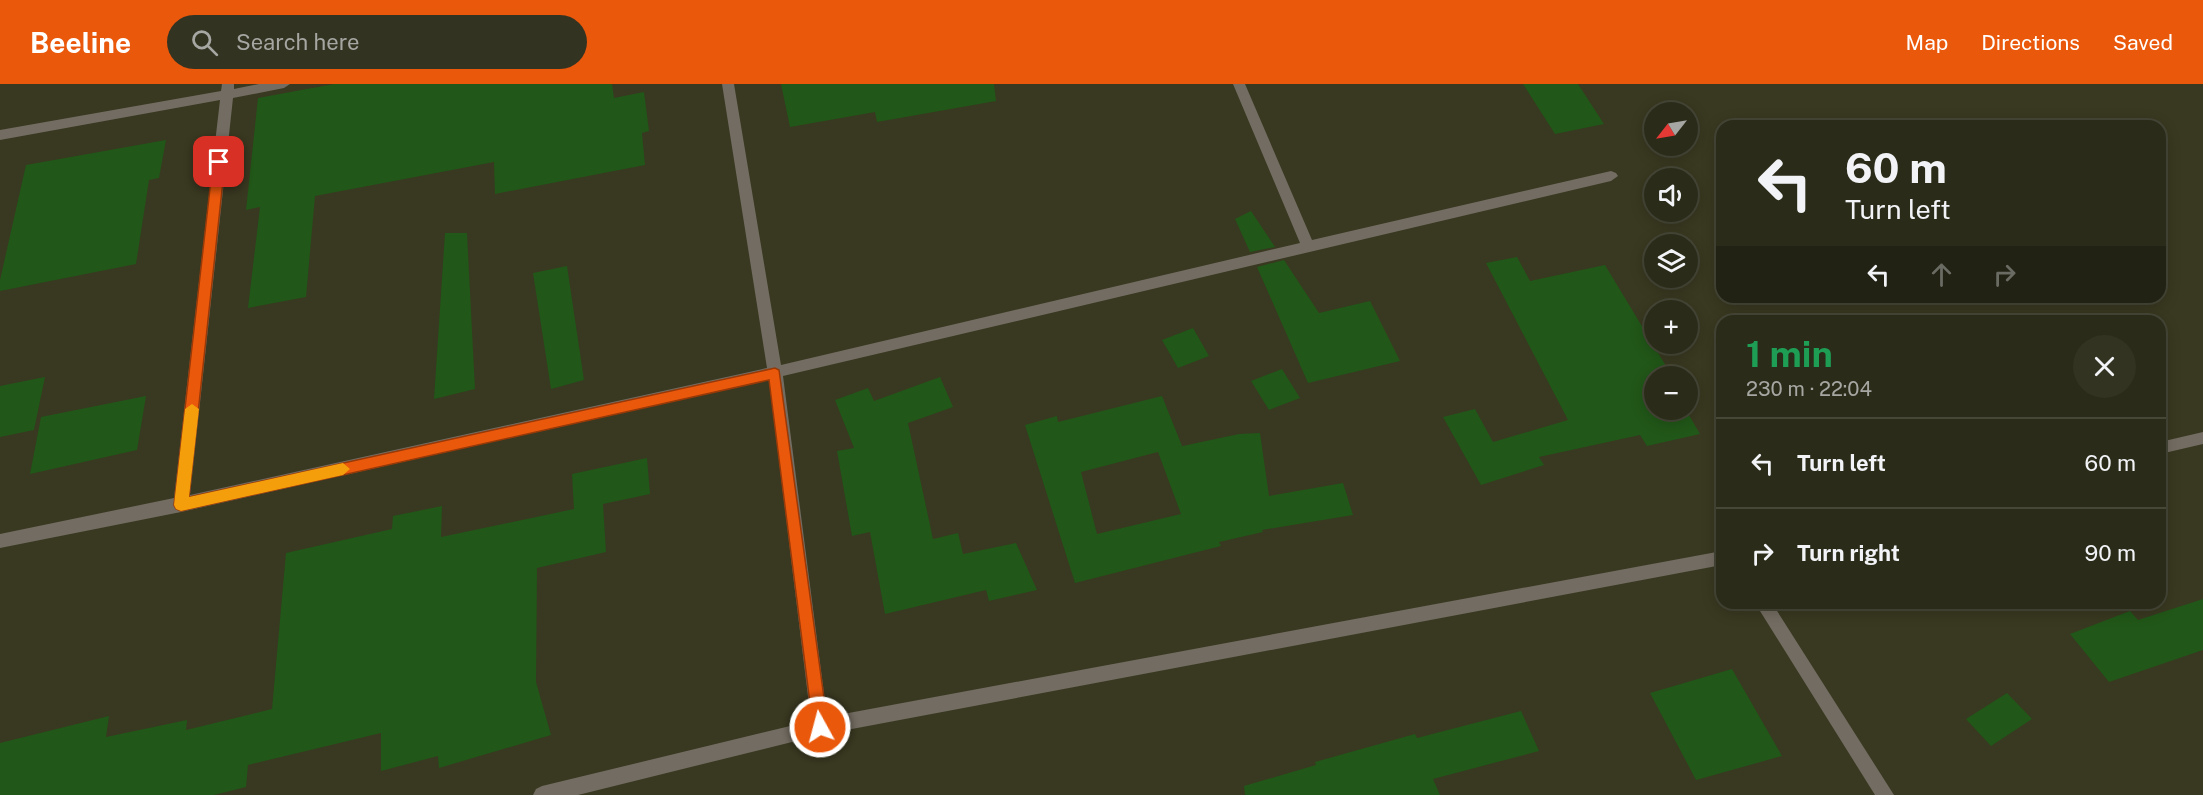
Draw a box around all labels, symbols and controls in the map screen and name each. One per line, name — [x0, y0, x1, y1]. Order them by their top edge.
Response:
search box — [167, 15, 587, 69]
text: Beeline — [30, 26, 131, 59]
icon: search — [188, 26, 221, 59]
text: Search here — [236, 29, 360, 55]
text: Map — [1906, 30, 1948, 55]
text: Directions — [1981, 30, 2080, 55]
text: Saved — [2113, 30, 2173, 55]
north arrow — [1644, 102, 1698, 156]
map controls — [1644, 102, 1698, 420]
pin — [193, 136, 244, 187]
text: 60 m — [1845, 143, 1947, 192]
icon: left — [1746, 144, 1824, 222]
icon: arrive — [202, 145, 235, 178]
button: sound — [1644, 168, 1698, 222]
text: Turn left — [1845, 193, 1951, 225]
button: layers — [1644, 234, 1698, 288]
icon: left — [1862, 258, 1895, 291]
icon: ahead — [1925, 258, 1958, 291]
icon: right — [1988, 258, 2021, 291]
button: + — [1644, 300, 1698, 354]
text: 1 min — [1746, 333, 1833, 375]
button: close — [2073, 335, 2136, 398]
button: − — [1644, 366, 1698, 420]
text: 230 m · 22:04 — [1746, 377, 1872, 401]
icon: left — [1746, 447, 1779, 480]
text: Turn left — [1797, 450, 1886, 476]
text: 60 m — [2085, 450, 2136, 476]
icon: right — [1746, 537, 1779, 570]
text: Turn right — [1797, 540, 1900, 566]
text: 90 m — [2085, 540, 2136, 566]
position arrow — [788, 695, 852, 759]

